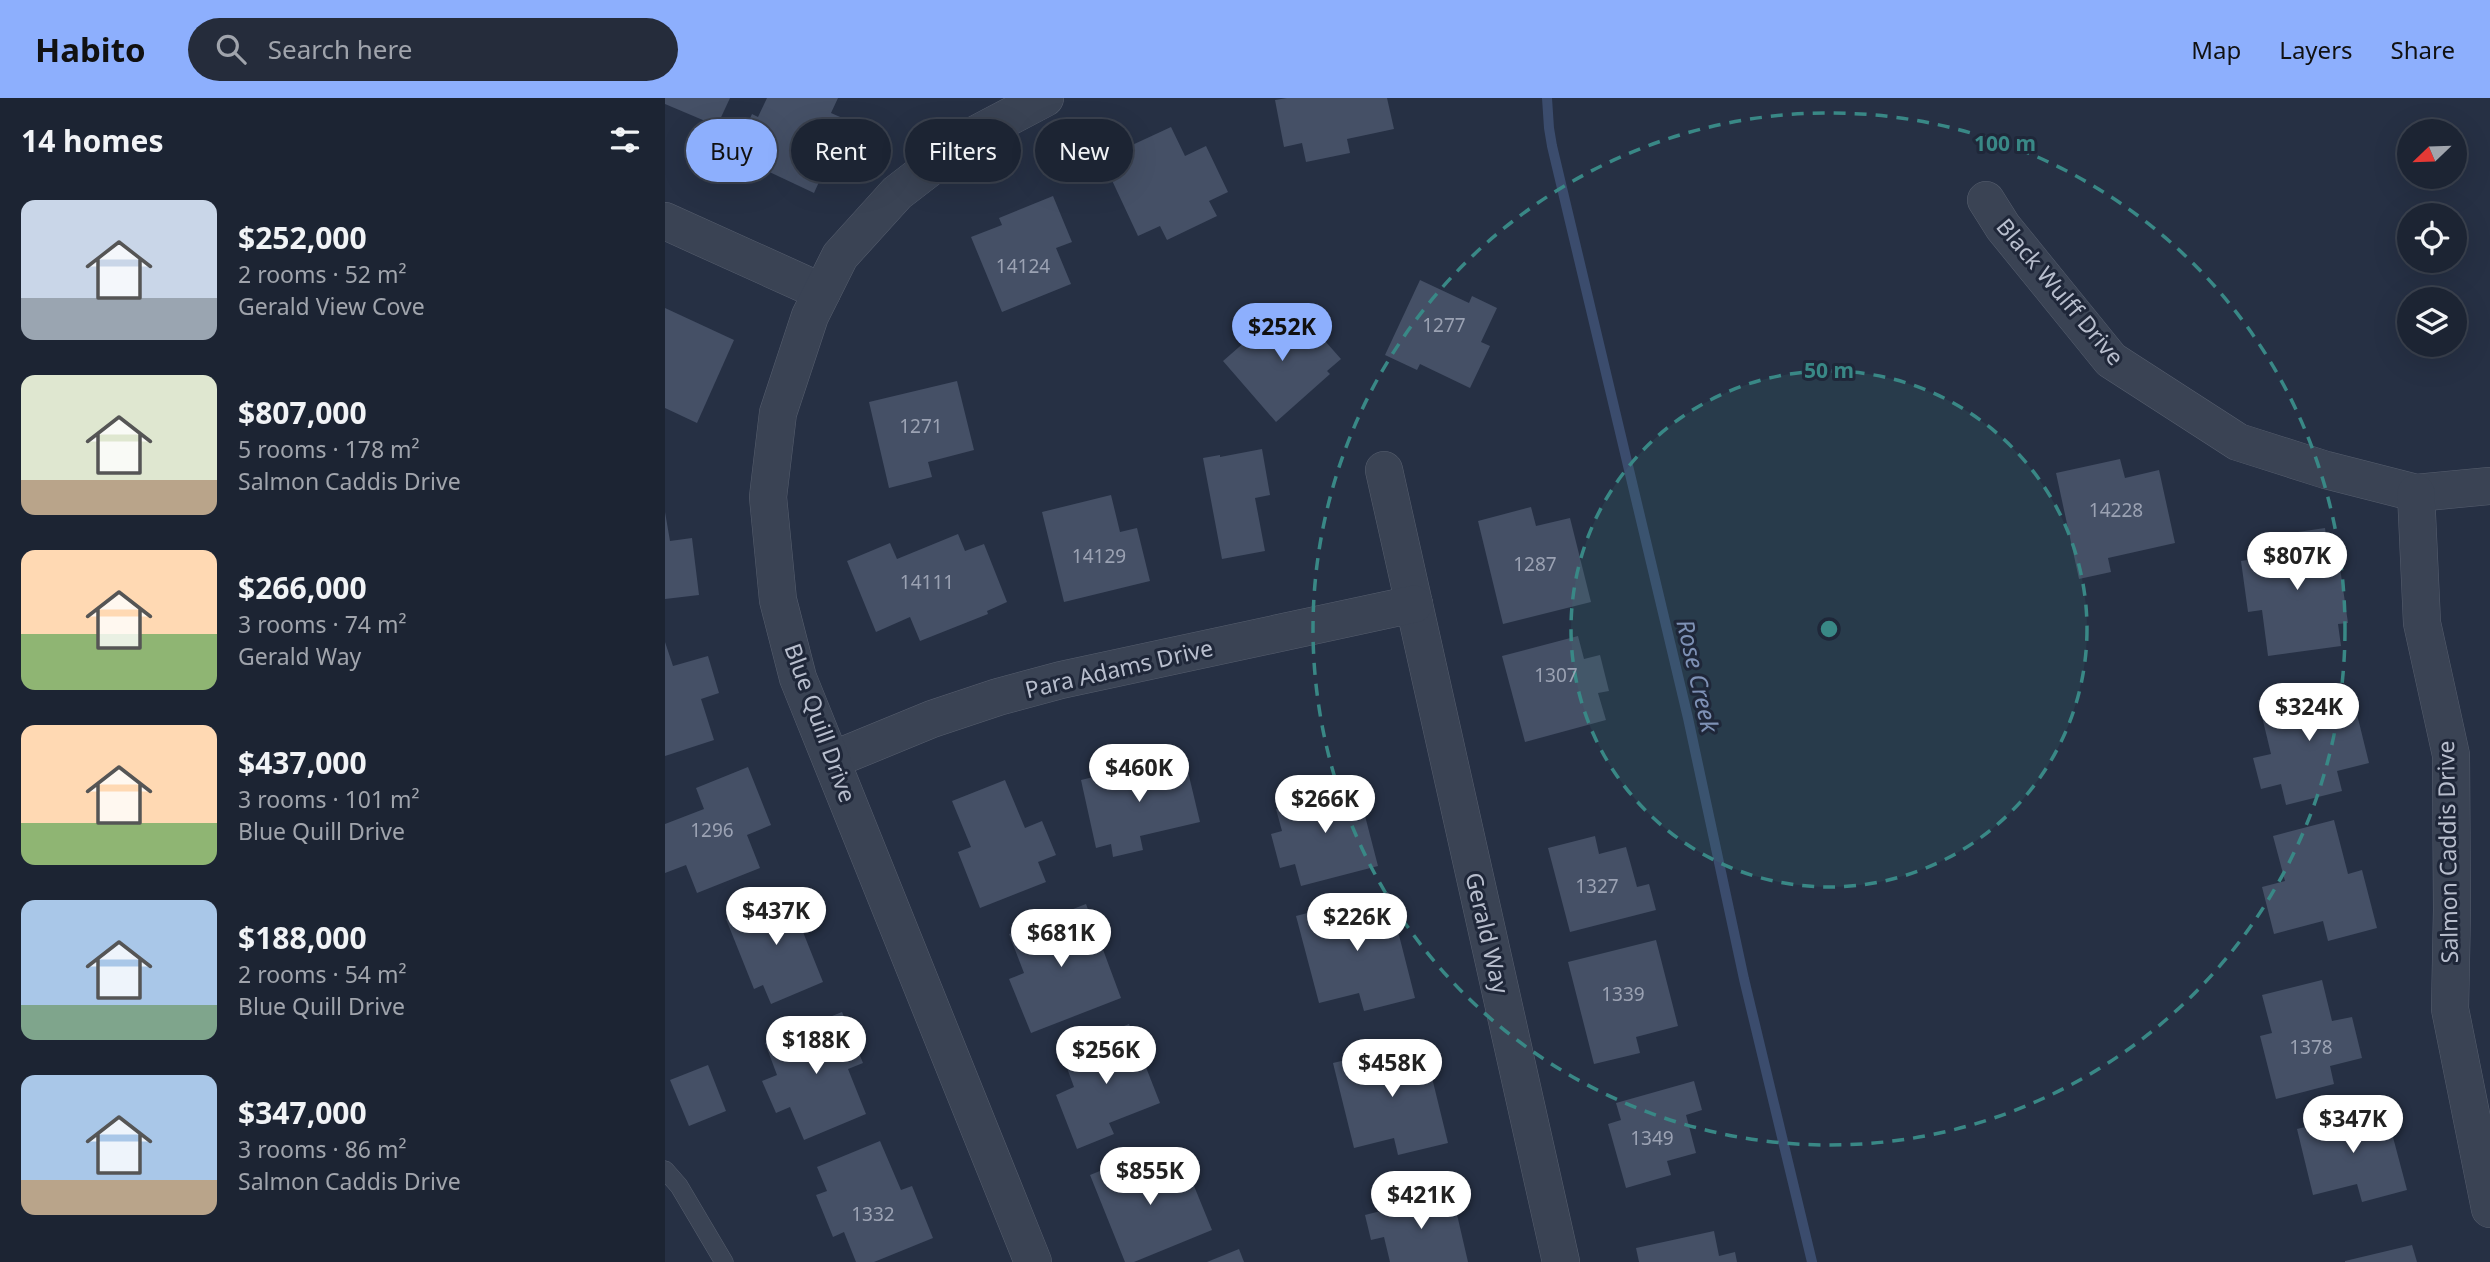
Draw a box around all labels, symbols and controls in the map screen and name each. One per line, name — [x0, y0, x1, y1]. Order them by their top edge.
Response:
search box — [188, 18, 678, 81]
text: Habito — [35, 27, 146, 72]
icon: search — [212, 30, 250, 68]
text: Search here — [268, 31, 412, 67]
text: Map — [2191, 33, 2241, 66]
text: Layers — [2279, 33, 2353, 66]
text: Share — [2391, 33, 2455, 66]
chip: Buy — [686, 119, 777, 182]
chip: Rent — [791, 119, 891, 182]
chip: Filters — [905, 119, 1021, 182]
chip: New — [1035, 119, 1133, 182]
north arrow — [2397, 119, 2467, 189]
map controls — [2397, 119, 2467, 357]
text: 14 homes — [21, 120, 164, 161]
icon: filters — [606, 121, 644, 159]
text: 100 m — [1974, 129, 2036, 157]
button: locate — [2397, 203, 2467, 273]
street label: Black Wulff Drive — [1990, 211, 2132, 372]
text: $252,000 — [238, 217, 367, 258]
icon: home — [77, 228, 161, 312]
house number: 14124 — [996, 253, 1050, 279]
text: 2 rooms · 52 m² — [238, 258, 407, 290]
button: layers — [2397, 287, 2467, 357]
text: Gerald View Cove — [238, 290, 425, 322]
pin: $252K — [1233, 303, 1331, 363]
text: $252K — [1248, 310, 1316, 342]
house number: 1277 — [1422, 312, 1466, 338]
text: 50 m — [1804, 356, 1854, 384]
text: $807,000 — [238, 392, 367, 433]
icon: home — [77, 403, 161, 487]
house number: 1271 — [899, 413, 943, 439]
text: 5 rooms · 178 m² — [238, 433, 420, 465]
text: Salmon Caddis Drive — [238, 465, 461, 497]
house number: 14228 — [2089, 497, 2143, 523]
pin: $807K — [2248, 532, 2346, 592]
text: $807K — [2263, 539, 2331, 571]
house number: 14129 — [1072, 543, 1126, 569]
house number: 1287 — [1513, 551, 1557, 577]
text: $266,000 — [238, 567, 367, 608]
house number: 14111 — [900, 569, 954, 595]
icon: home — [77, 578, 161, 662]
text: 3 rooms · 74 m² — [238, 608, 407, 640]
water label: Rose Creek — [1669, 616, 1728, 736]
centre of rings — [1817, 617, 1841, 641]
street label: Para Adams Drive — [1022, 631, 1216, 705]
street label: Blue Quill Drive — [777, 639, 865, 807]
text: Gerald Way — [238, 640, 361, 672]
house number: 1307 — [1534, 662, 1578, 688]
pin: $324K — [2260, 684, 2358, 743]
text: $324K — [2275, 690, 2343, 722]
street label: Salmon Caddis Drive — [2429, 740, 2465, 964]
text: $437,000 — [238, 742, 367, 783]
pin: $460K — [1090, 744, 1188, 804]
text: $460K — [1105, 751, 1173, 783]
icon: home — [77, 753, 161, 837]
pin: $266K — [1276, 776, 1374, 835]
text: $266K — [1291, 782, 1359, 814]
text: 3 rooms · 101 m² — [238, 783, 420, 815]
text: Blue Quill Drive — [238, 815, 405, 847]
house number: 1296 — [690, 817, 734, 843]
street label: Gerald Way — [1459, 869, 1517, 997]
house number: 1327 — [1575, 873, 1619, 899]
pin: $437K — [727, 888, 825, 947]
text: $437K — [742, 894, 810, 926]
pin: $226K — [1308, 894, 1406, 953]
text: $226K — [1323, 900, 1391, 932]
pin: $681K — [1012, 910, 1110, 969]
text: $681K — [1027, 916, 1095, 948]
text: $188,000 — [238, 917, 367, 958]
icon: home — [77, 928, 161, 1012]
text: 2 rooms · 54 m² — [238, 958, 407, 990]
house number: 1339 — [1601, 981, 1645, 1007]
text: Blue Quill Drive — [238, 990, 405, 1022]
pin: $188K — [767, 1016, 865, 1076]
text: $188K — [782, 1023, 850, 1055]
pin: $256K — [1057, 1026, 1155, 1086]
text: $256K — [1072, 1033, 1140, 1065]
house number: 1378 — [2289, 1034, 2333, 1060]
pin: $458K — [1343, 1040, 1441, 1099]
text: $458K — [1358, 1046, 1426, 1078]
text: $347,000 — [238, 1092, 367, 1133]
pin: $347K — [2304, 1096, 2402, 1155]
text: $347K — [2319, 1102, 2387, 1134]
icon: home — [77, 1103, 161, 1187]
house number: 1349 — [1630, 1125, 1674, 1151]
text: 3 rooms · 86 m² — [238, 1133, 407, 1165]
pin: $855K — [1101, 1148, 1199, 1207]
text: $855K — [1116, 1154, 1184, 1186]
text: Salmon Caddis Drive — [238, 1165, 461, 1197]
pin: $421K — [1372, 1172, 1470, 1231]
text: $421K — [1387, 1178, 1455, 1210]
house number: 1332 — [851, 1201, 895, 1227]

